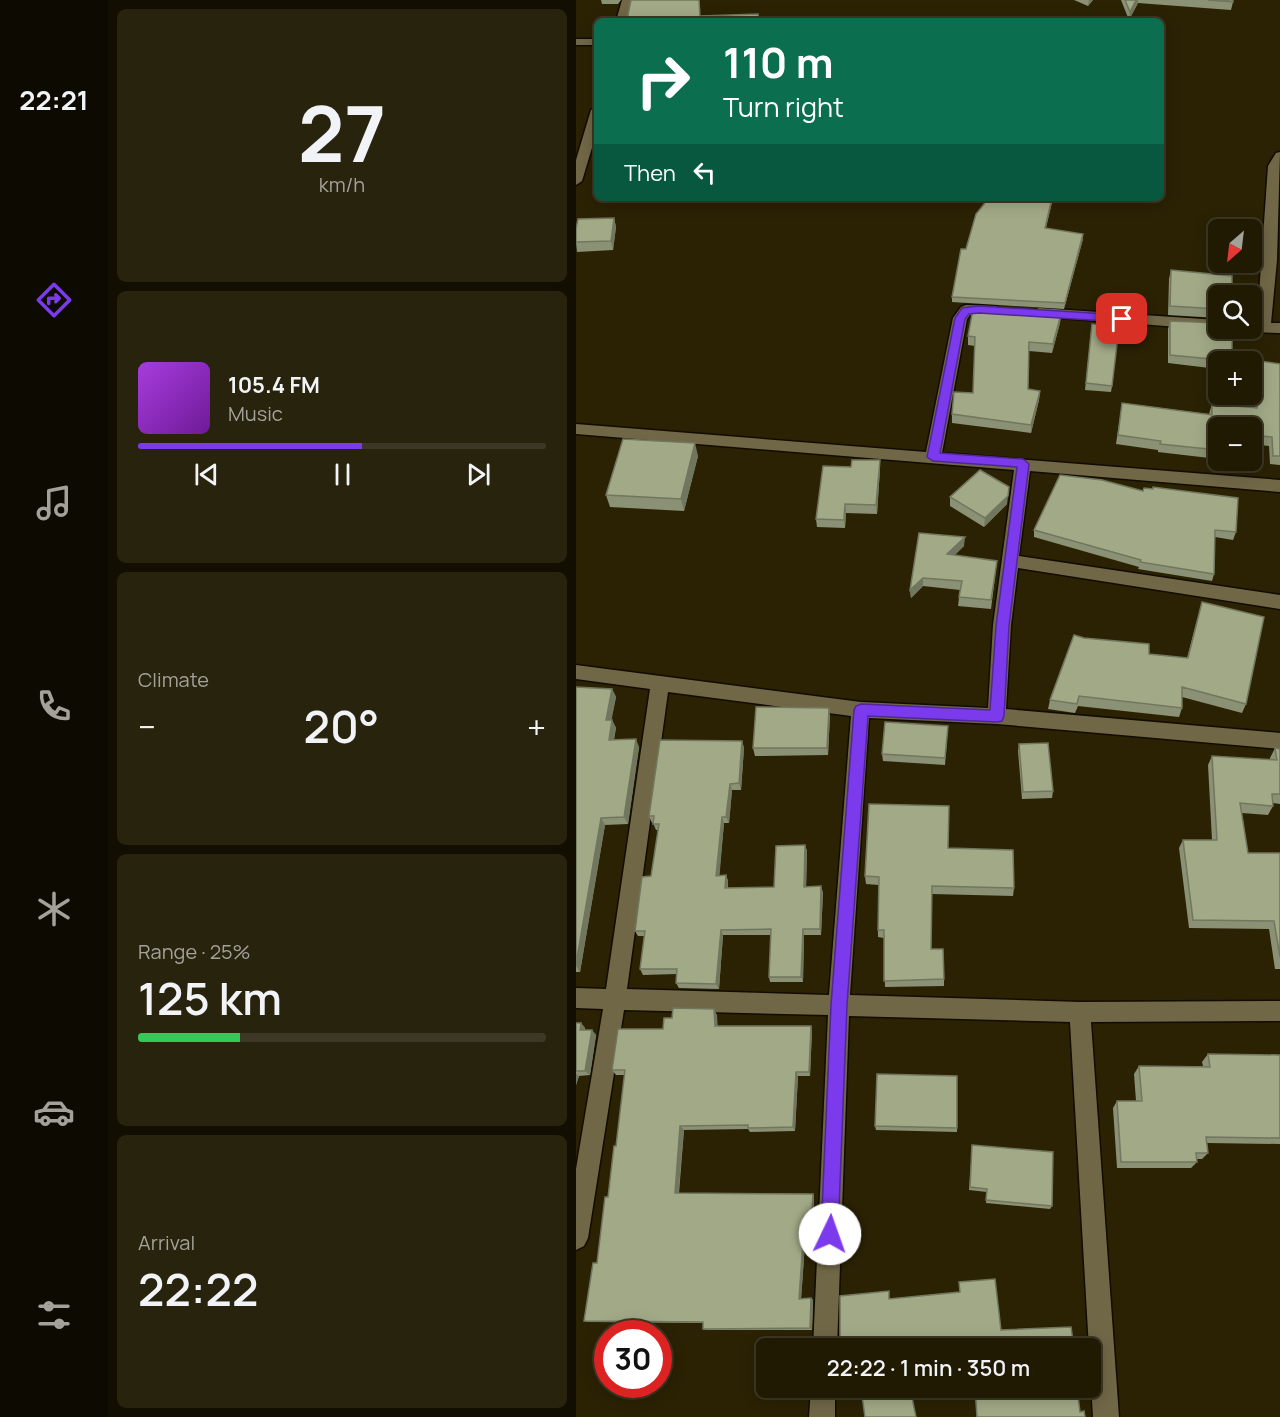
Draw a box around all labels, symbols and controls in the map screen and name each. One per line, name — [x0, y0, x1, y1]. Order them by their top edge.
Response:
text: 110 m — [723, 33, 834, 91]
icon: right — [624, 42, 702, 120]
text: 27 — [298, 79, 386, 185]
text: 22:21 — [19, 81, 89, 118]
text: Turn right — [723, 88, 844, 125]
icon: left — [688, 156, 721, 189]
text: Then — [624, 158, 676, 188]
text: km/h — [319, 171, 365, 198]
north arrow — [1208, 219, 1262, 273]
map controls — [1208, 219, 1262, 471]
icon: directions — [33, 279, 75, 321]
button: search — [1208, 285, 1262, 339]
pin — [1096, 293, 1147, 344]
icon: arrive — [1105, 302, 1138, 335]
button: + — [1208, 351, 1262, 405]
text: 105.4 FM — [228, 370, 320, 400]
text: Music — [228, 400, 283, 427]
button: − — [1208, 417, 1262, 471]
icon: previous — [190, 458, 223, 491]
icon: pause — [326, 458, 359, 491]
icon: next — [462, 458, 495, 491]
icon: music — [33, 482, 75, 524]
text: Climate — [138, 666, 209, 693]
icon: phone — [33, 685, 75, 727]
text: 20° — [304, 695, 379, 757]
text: − — [138, 704, 156, 749]
text: + — [527, 704, 546, 749]
icon: climate — [33, 888, 75, 930]
text: Range · 25% — [138, 938, 251, 965]
text: 125 km — [138, 967, 282, 1029]
icon: car — [33, 1091, 75, 1133]
position arrow — [798, 1202, 862, 1266]
text: Arrival — [138, 1229, 195, 1256]
text: 22:22 — [138, 1258, 258, 1320]
icon: filters — [33, 1294, 75, 1336]
speed limit sign: 30 — [594, 1320, 672, 1398]
text: 22:22 · 1 min · 350 m — [827, 1353, 1030, 1383]

